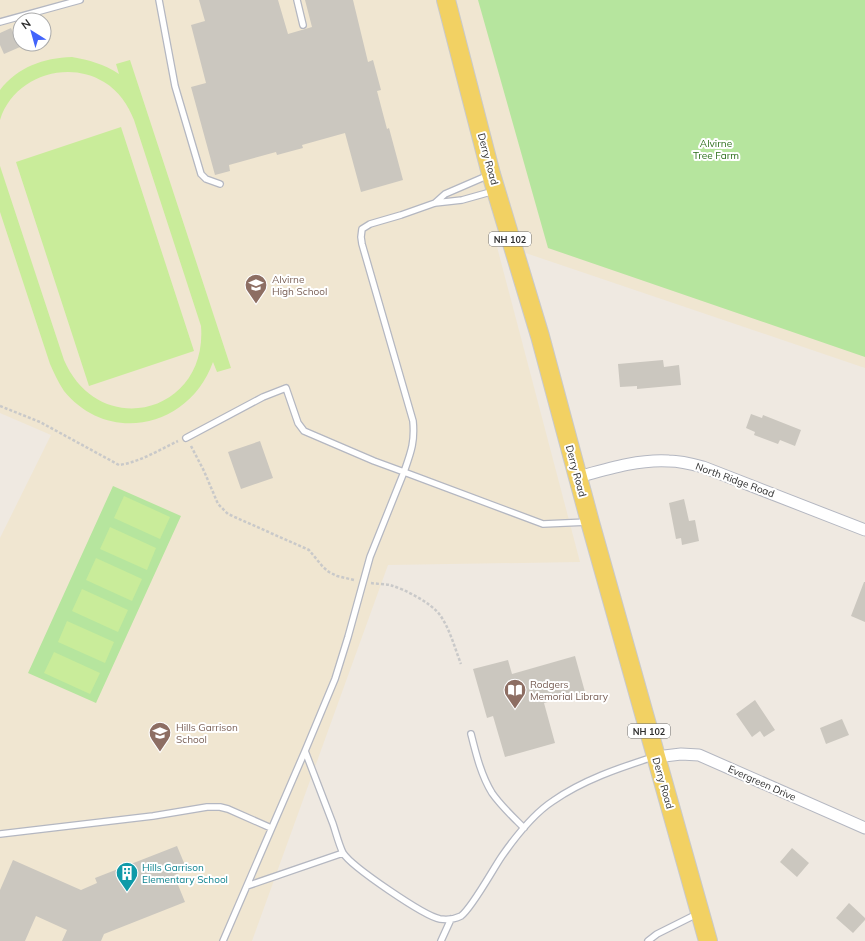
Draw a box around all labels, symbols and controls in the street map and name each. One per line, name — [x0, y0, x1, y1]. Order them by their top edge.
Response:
north arrow — [12, 12, 52, 52]
text: N — [18, 16, 34, 32]
street label: Derry Road — [475, 132, 501, 186]
park label: Alvirne Tree Farm — [693, 137, 739, 162]
road number: NH 102 — [489, 232, 531, 246]
school or university icon: Alvirne High School — [243, 272, 269, 305]
place label: Alvirne High School — [272, 273, 327, 298]
street label: Derry Road — [563, 444, 589, 498]
street label: North Ridge Road — [694, 460, 776, 500]
library icon: Rodgers Memorial Library — [502, 677, 528, 710]
place label: Rodgers Memorial Library — [530, 678, 609, 703]
school or university icon: Hills Garrison School — [147, 720, 173, 753]
place label: Hills Garrison School — [176, 721, 238, 746]
road number: NH 102 — [628, 724, 670, 738]
street label: Derry Road — [649, 756, 677, 810]
street label: Evergreen Drive — [726, 762, 798, 804]
building icon: Hills Garrison Elementary School — [114, 860, 140, 893]
place label: Hills Garrison Elementary School — [142, 861, 228, 886]

